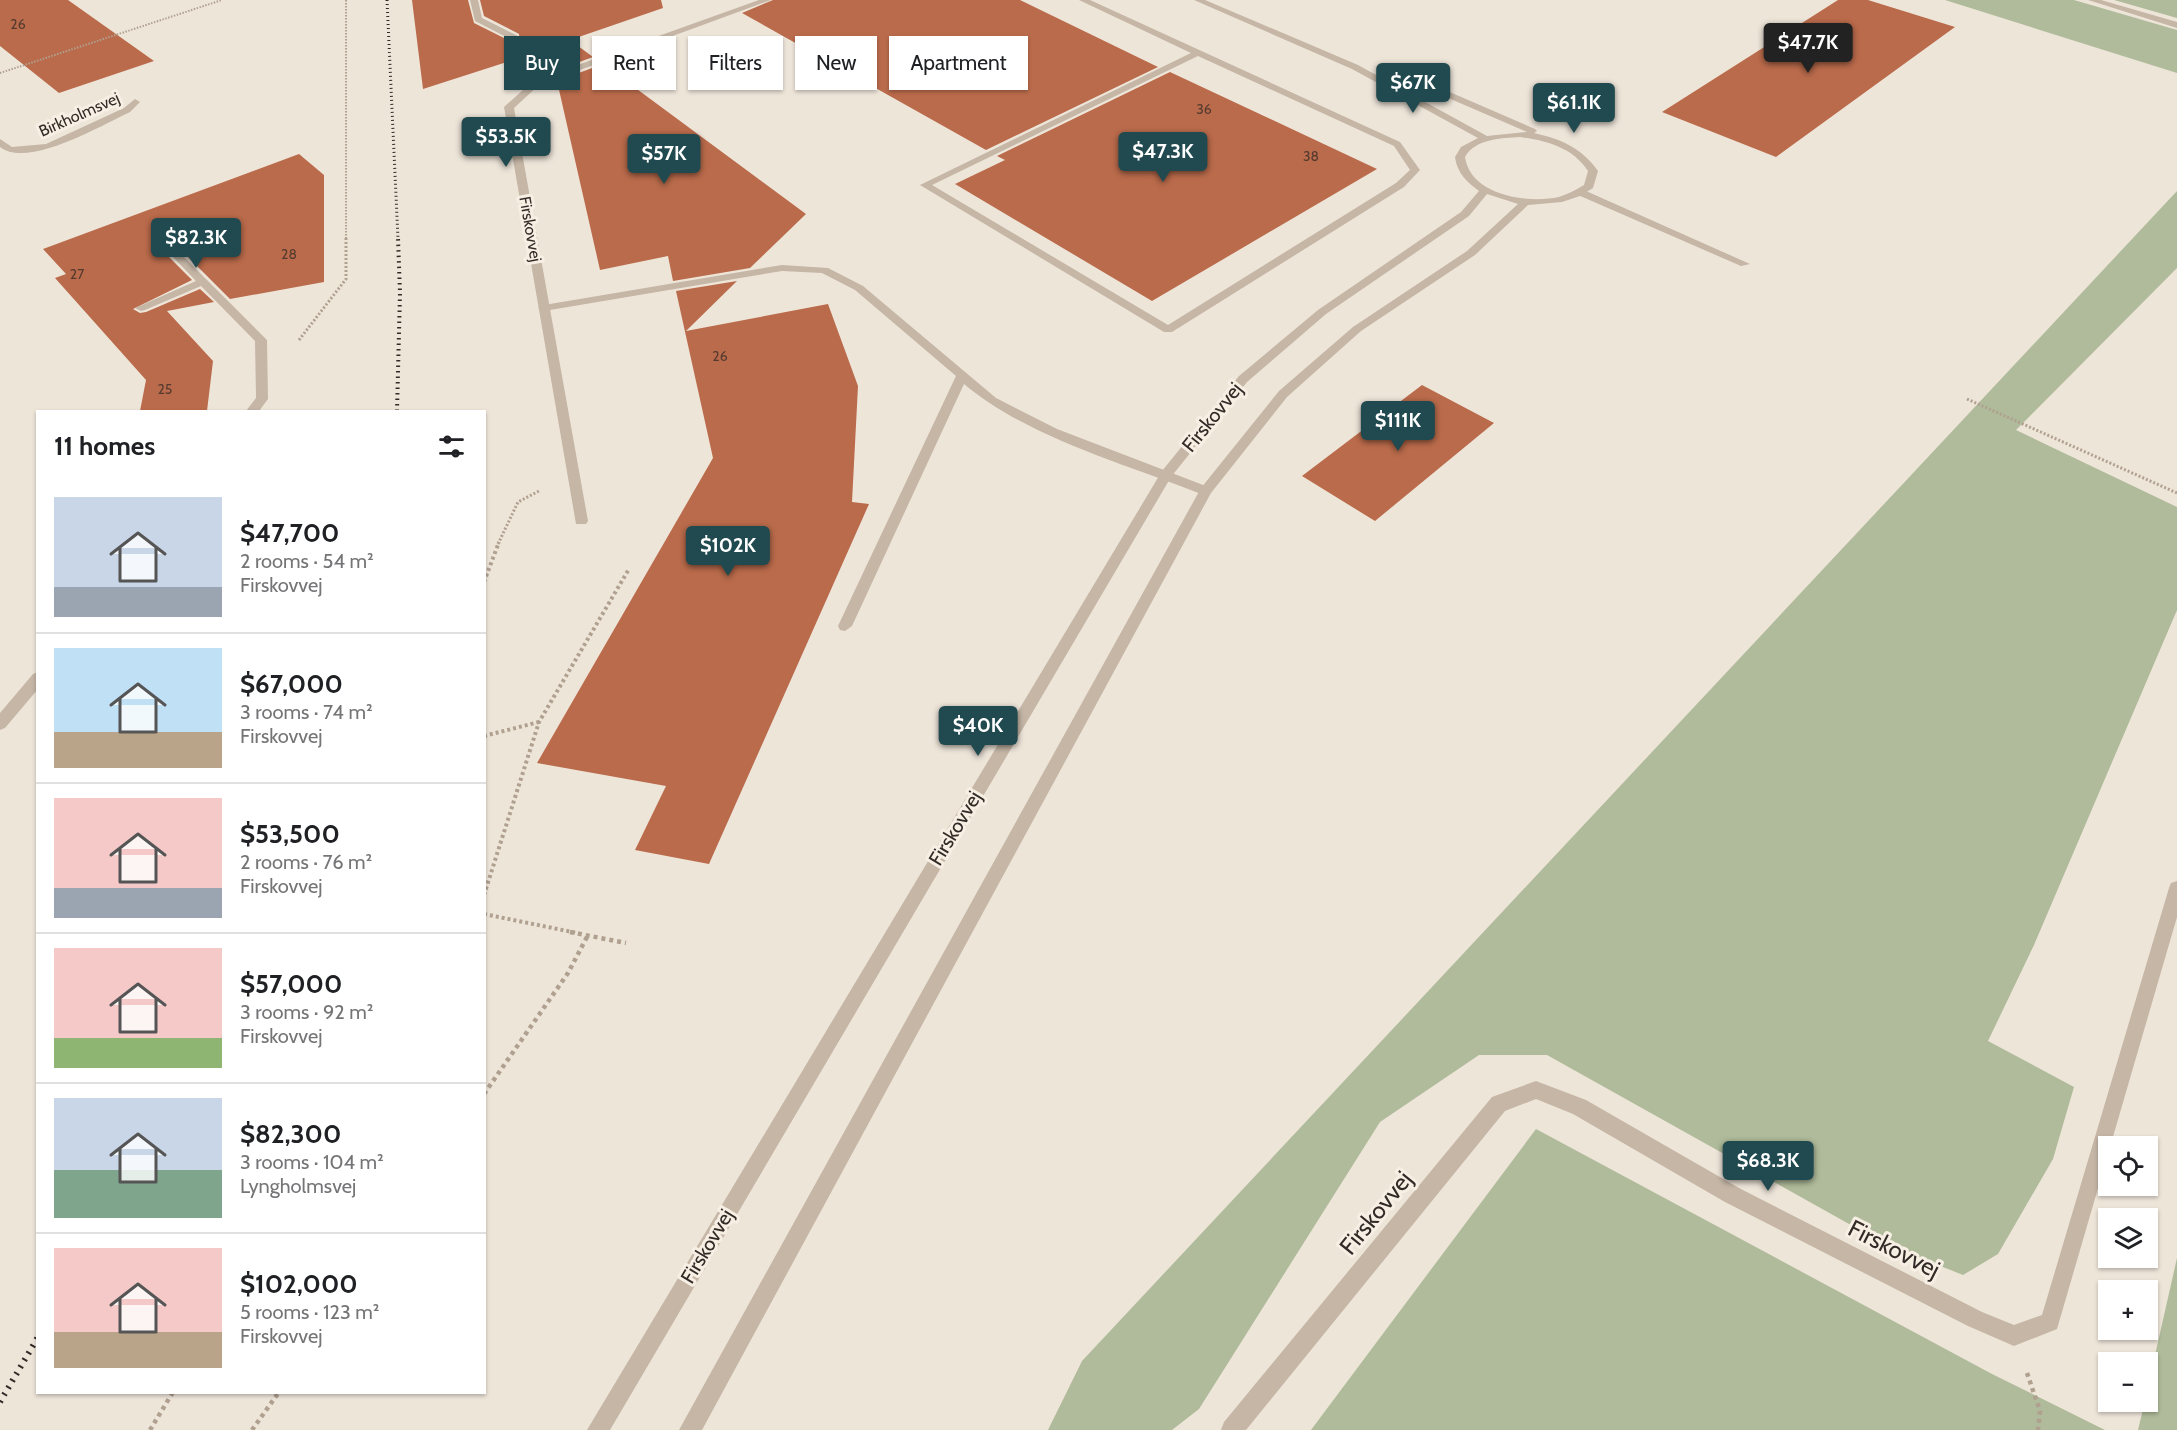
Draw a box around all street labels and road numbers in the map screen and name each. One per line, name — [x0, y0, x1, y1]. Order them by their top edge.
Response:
street label: Birkholmsvej — [36, 88, 122, 141]
street label: Firskovvej — [515, 195, 546, 263]
street label: Firskovvej — [1177, 377, 1247, 457]
street label: Firskovvej — [923, 786, 987, 870]
street label: Firskovvej — [1333, 1165, 1418, 1260]
street label: Firskovvej — [675, 1204, 739, 1288]
street label: Firskovvej — [1844, 1213, 1945, 1284]

